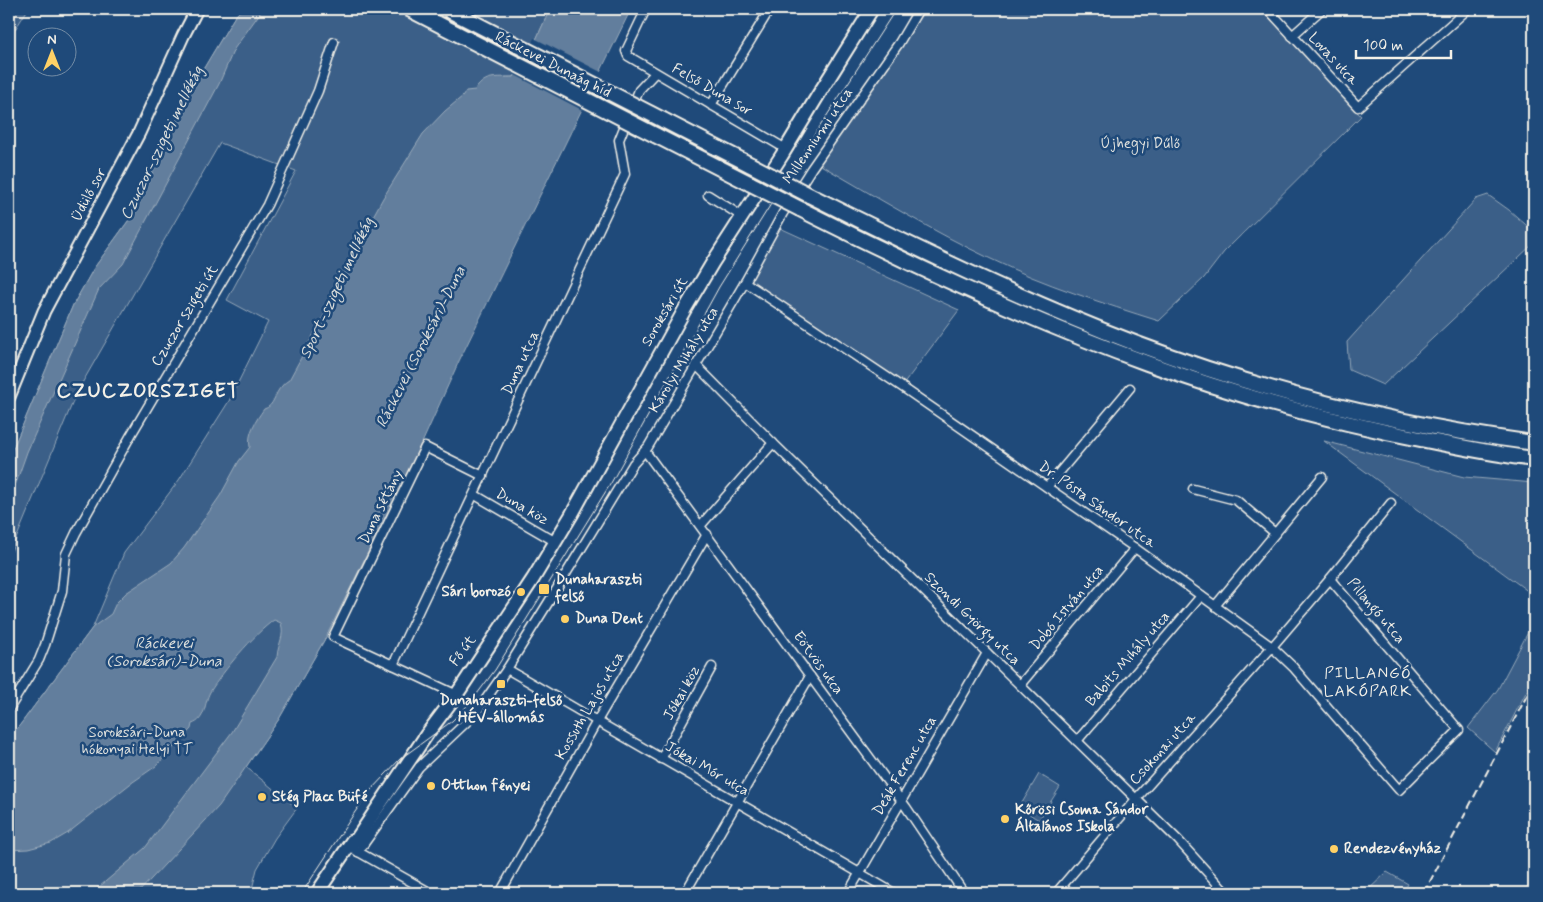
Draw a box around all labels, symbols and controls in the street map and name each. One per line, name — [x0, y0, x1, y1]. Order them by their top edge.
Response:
street label: Ráckevei Dunaág híd — [492, 27, 615, 103]
north arrow — [28, 28, 78, 78]
street label: Lovas utca — [1303, 28, 1363, 90]
scale bar — [1356, 28, 1450, 60]
text: N — [47, 31, 57, 49]
text: 100 m — [1363, 36, 1403, 56]
street label: Felső Duna sor — [668, 59, 756, 121]
water label: Czuczor-szigeti mellékág — [116, 62, 211, 224]
street label: Millenniumi utca — [778, 84, 858, 188]
park label: Újhegyi Dűlő — [1100, 134, 1180, 155]
street label: Üdülő sor — [67, 164, 112, 225]
water label: Sport-szigeti mellékág — [295, 213, 381, 363]
street label: Czuczor szigeti út — [147, 261, 224, 371]
water label: Ráckevei (Soroksári)-Duna — [371, 263, 471, 431]
street label: Soroksári út — [637, 274, 693, 350]
street label: Károlyi Mihály utca — [644, 303, 724, 417]
street label: Duna utca — [497, 328, 545, 398]
district label: CZUCZORSZIGET — [57, 378, 240, 405]
street label: Dr. Pósta Sándor utca — [1034, 457, 1160, 554]
street label: Duna sétány — [354, 466, 408, 548]
street label: Duna köz — [492, 484, 552, 530]
street label: Dobó István utca — [1025, 561, 1109, 655]
street label: Szondi György utca — [919, 568, 1024, 671]
place label: Dunaharaszti felső — [554, 570, 642, 607]
street label: Pillangó utca — [1342, 574, 1410, 649]
place label: Sári borozó — [442, 582, 512, 602]
marker: Dunaharaszti felső — [537, 582, 551, 596]
marker: Sári borozó — [515, 586, 527, 598]
street label: Babits Mihály utca — [1081, 607, 1175, 711]
place label: Duna Dent — [575, 609, 643, 629]
marker: Duna Dent — [559, 613, 571, 625]
street label: Eötvös utca — [788, 627, 848, 699]
street label: Fő út — [445, 631, 481, 671]
water label: Ráckevei (Soroksári)-Duna — [106, 633, 222, 672]
street label: Kossuth Lajos utca — [551, 648, 629, 764]
street label: Jókai köz — [659, 662, 705, 724]
district label: PILLANGÓ LAKÓPARK — [1324, 663, 1412, 702]
marker: Dunaharaszti-felső HÉV-állomás — [495, 678, 507, 690]
place label: Dunaharaszti-felső HÉV-állomás — [440, 691, 563, 728]
street label: Csokonai utca — [1125, 708, 1201, 789]
street label: Deák Ferenc utca — [868, 712, 942, 820]
park label: Soroksári-Duna hókonyai Helyi TT — [82, 723, 193, 760]
street label: Jókai Mór utca — [661, 737, 753, 801]
place label: Otthon fényei — [441, 776, 531, 796]
marker: Otthon fényei — [425, 780, 437, 792]
place label: Stég Placc Büfé — [272, 787, 368, 808]
marker: Stég Placc Büfé — [256, 791, 268, 803]
place label: Kőrösi Csoma Sándor Általános Iskola — [1015, 800, 1149, 837]
marker: Kőrösi Csoma Sándor Általános Iskola — [999, 813, 1011, 825]
place label: Rendezvényház — [1344, 839, 1442, 859]
marker: Rendezvényház — [1328, 843, 1340, 855]

